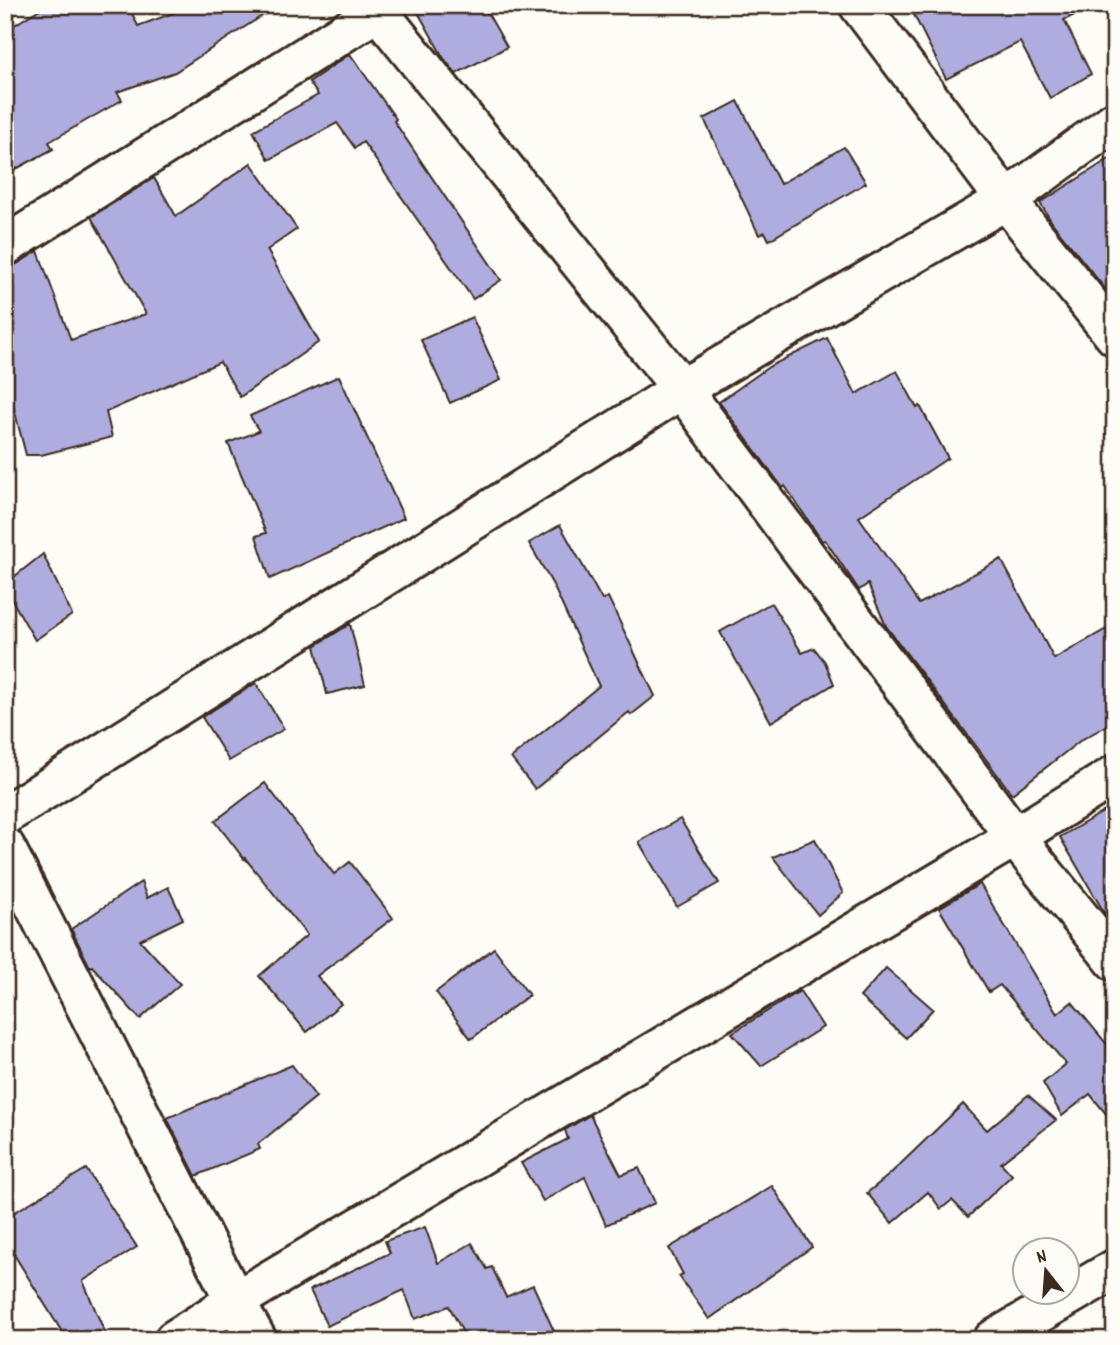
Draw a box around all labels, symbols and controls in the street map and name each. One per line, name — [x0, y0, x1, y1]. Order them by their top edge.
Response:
north arrow — [1012, 1236, 1082, 1306]
text: N — [1034, 1244, 1050, 1272]

